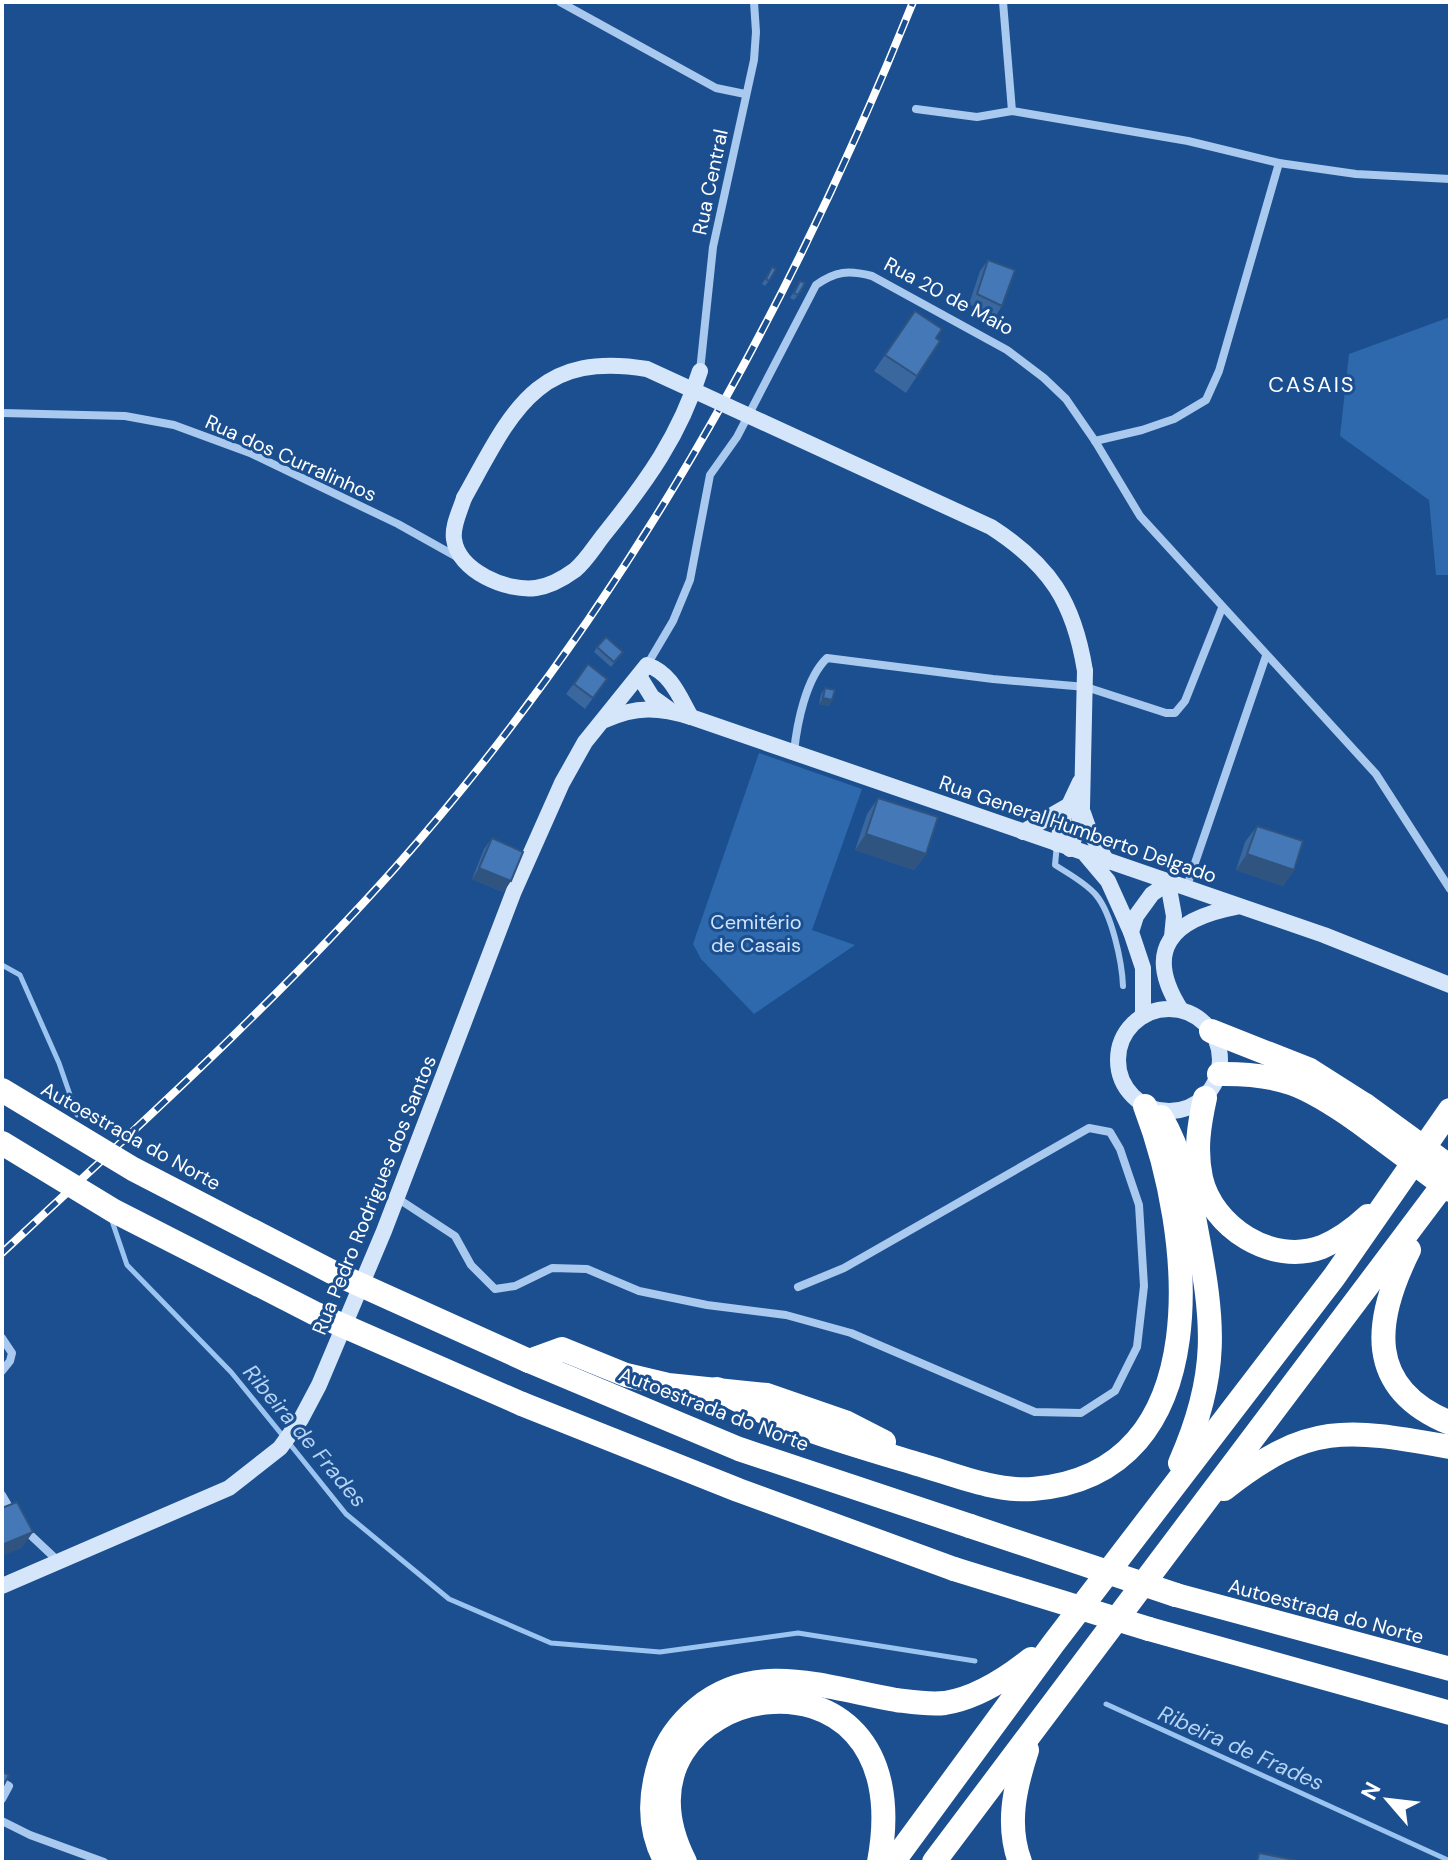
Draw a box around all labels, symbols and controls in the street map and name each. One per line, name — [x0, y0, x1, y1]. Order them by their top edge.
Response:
street label: Rua Central — [686, 127, 734, 237]
street label: Rua 20 de Maio — [880, 251, 1018, 341]
district label: CASAIS — [1268, 370, 1356, 399]
street label: Rua dos Curralinhos — [201, 409, 381, 507]
street label: Rua General Humberto Delgado — [936, 769, 1220, 889]
park label: Cemitério de Casais — [710, 909, 802, 958]
street label: Rua Pedro Rodrigues dos Santos — [306, 1051, 442, 1339]
street label: Autoestrada do Norte — [37, 1076, 225, 1196]
water label: Ribeira de Frades — [237, 1358, 373, 1514]
street label: Autoestrada do Norte — [615, 1361, 813, 1457]
street label: Autoestrada do Norte — [1225, 1572, 1427, 1650]
water label: Ribeira de Frades — [1154, 1699, 1328, 1797]
north arrow — [1348, 1760, 1428, 1840]
text: N — [1354, 1777, 1387, 1805]

